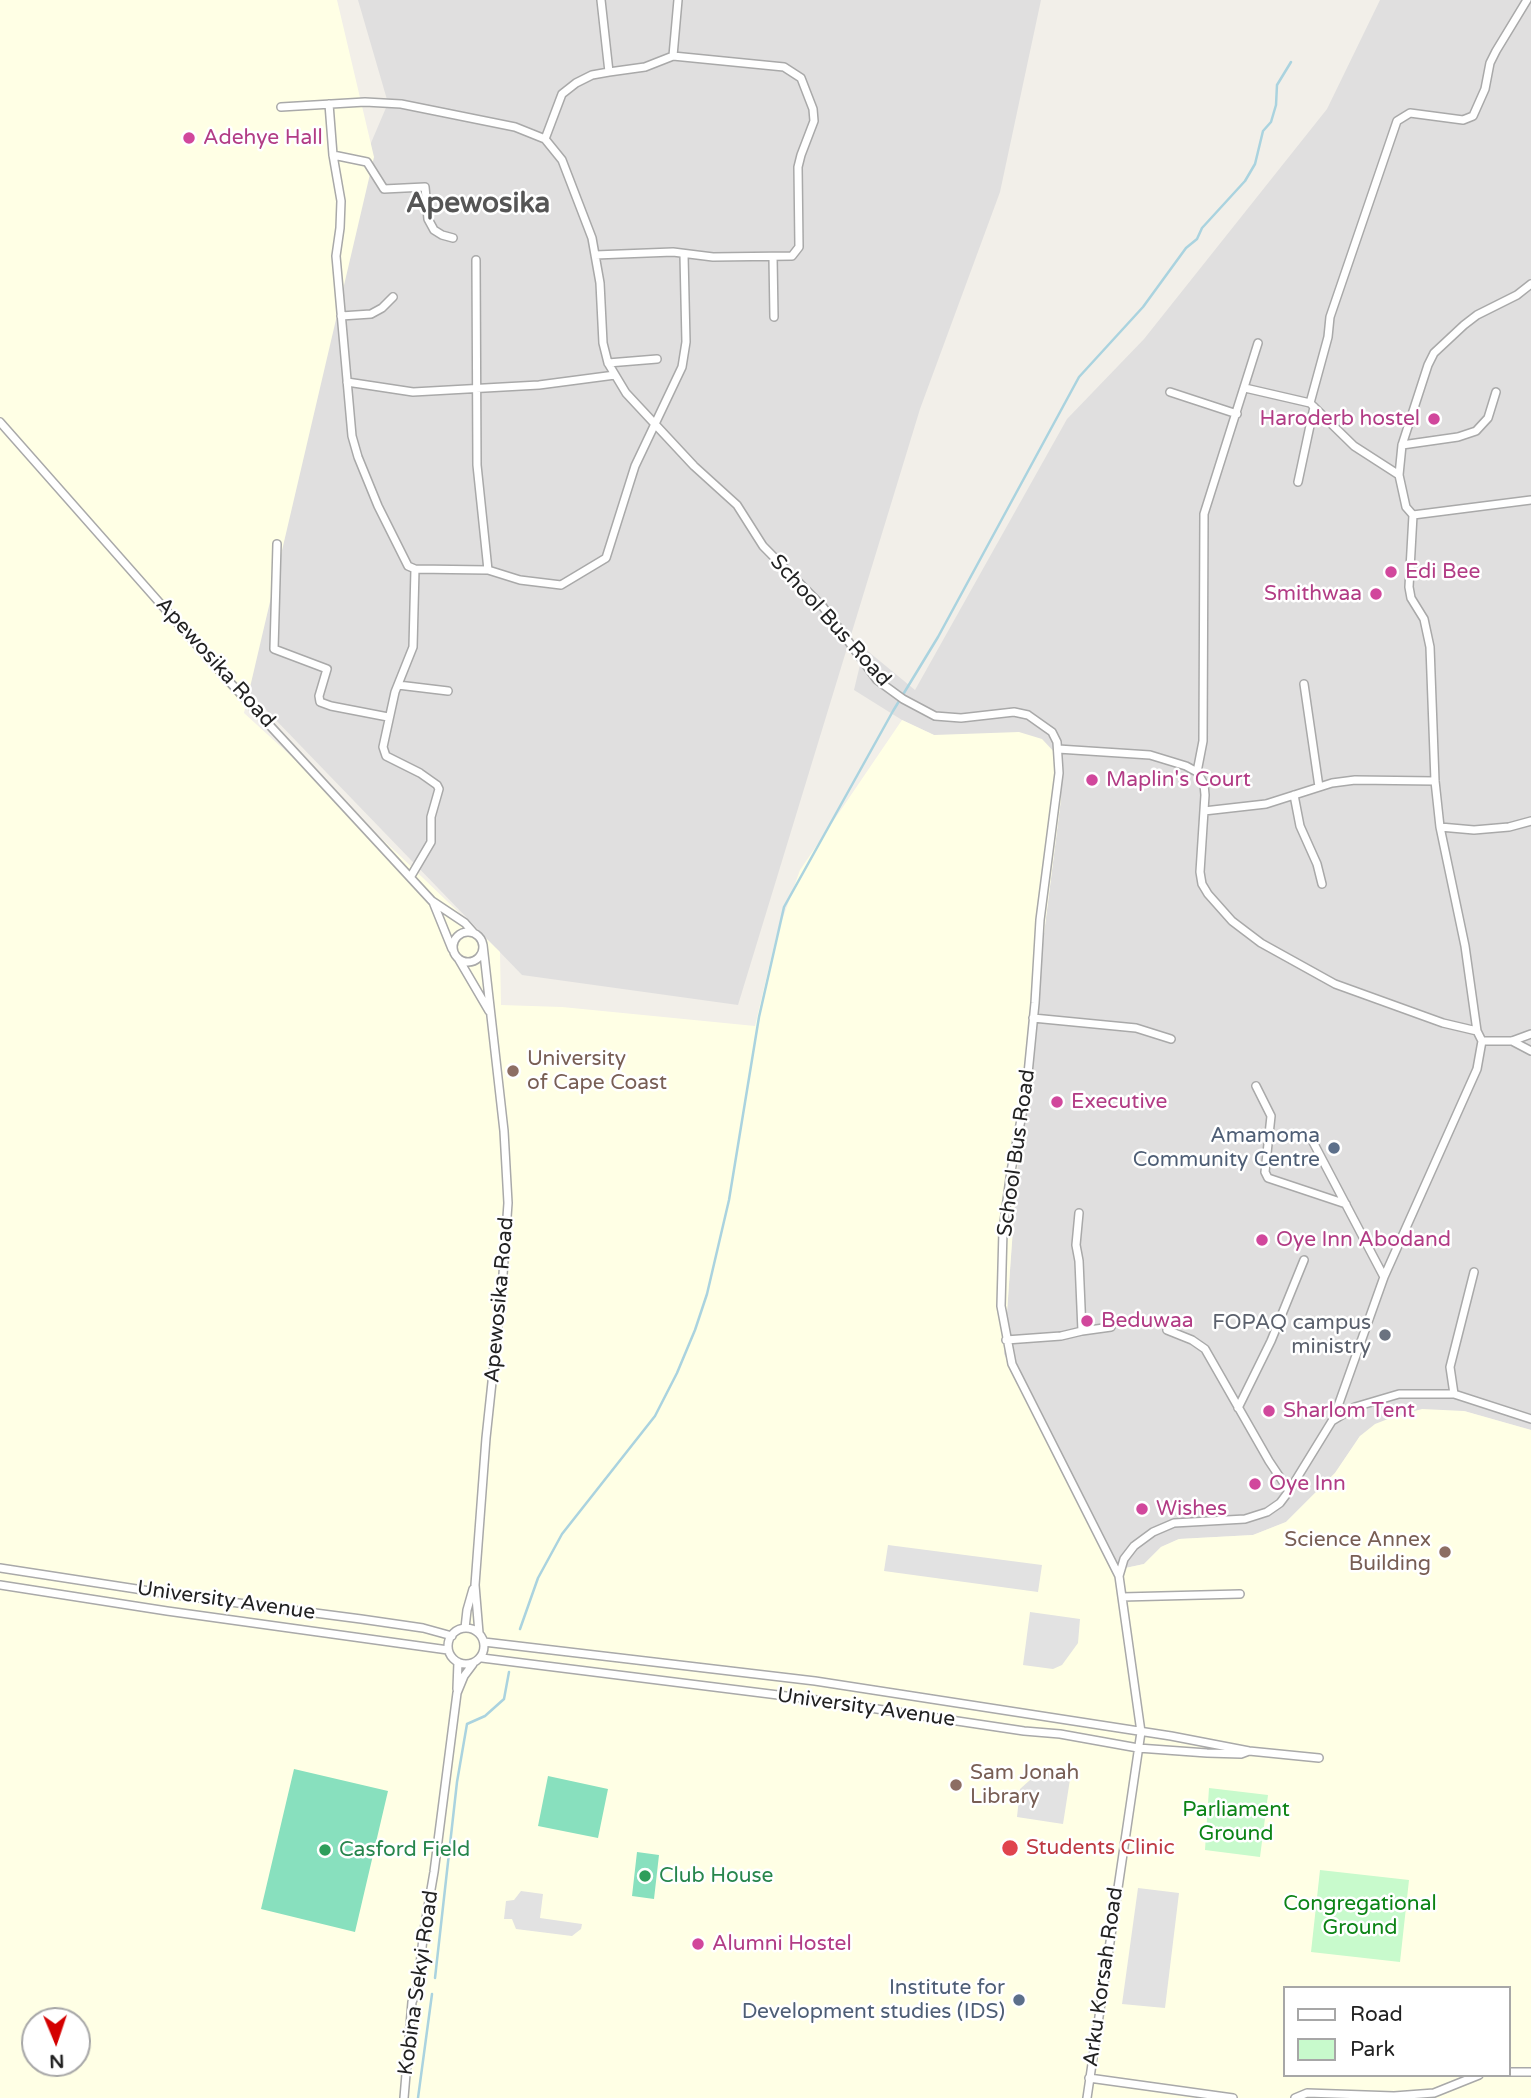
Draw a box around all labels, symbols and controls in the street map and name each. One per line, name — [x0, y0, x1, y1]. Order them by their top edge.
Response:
place label: Adehye Hall — [203, 125, 323, 151]
marker: Adehye Hall — [181, 130, 197, 146]
district label: Apewosika — [406, 188, 550, 222]
place label: Haroderb hostel — [1259, 406, 1420, 432]
marker: Haroderb hostel — [1426, 411, 1442, 427]
street label: School Bus Road — [764, 550, 896, 692]
place label: Edi Bee — [1405, 559, 1480, 585]
marker: Edi Bee — [1383, 564, 1399, 580]
place label: Smithwaa — [1264, 581, 1362, 607]
marker: Smithwaa — [1368, 586, 1384, 602]
street label: Apewosika Road — [150, 593, 280, 733]
place label: Maplin's Court — [1106, 767, 1251, 793]
marker: Maplin's Court — [1084, 772, 1100, 788]
place label: University of Cape Coast — [527, 1046, 667, 1096]
marker: University of Cape Coast — [505, 1063, 521, 1079]
street label: School Bus Road — [993, 1068, 1041, 1238]
place label: Executive — [1071, 1089, 1167, 1115]
marker: Executive — [1049, 1094, 1065, 1110]
place label: Amamoma Community Centre — [1133, 1123, 1320, 1173]
marker: Amamoma Community Centre — [1326, 1140, 1342, 1156]
street label: Apewosika Road — [480, 1216, 520, 1384]
place label: Oye Inn Abodand — [1276, 1227, 1451, 1253]
marker: Oye Inn Abodand — [1254, 1232, 1270, 1248]
place label: Beduwaa — [1101, 1308, 1193, 1334]
place label: FOPAQ campus ministry — [1212, 1310, 1371, 1360]
marker: Beduwaa — [1079, 1313, 1095, 1329]
marker: FOPAQ campus ministry — [1377, 1327, 1393, 1343]
place label: Sharlom Tent — [1283, 1398, 1415, 1424]
marker: Sharlom Tent — [1261, 1403, 1277, 1419]
place label: Oye Inn — [1269, 1471, 1346, 1497]
marker: Oye Inn — [1247, 1476, 1263, 1492]
place label: Wishes — [1156, 1496, 1227, 1522]
marker: Wishes — [1134, 1501, 1150, 1517]
place label: Science Annex Building — [1284, 1527, 1431, 1577]
marker: Science Annex Building — [1437, 1544, 1453, 1560]
street label: University Avenue — [135, 1576, 317, 1626]
street label: University Avenue — [775, 1683, 957, 1733]
place label: Sam Jonah Library — [970, 1760, 1079, 1810]
marker: Sam Jonah Library — [948, 1777, 964, 1793]
park label: Parliament Ground — [1182, 1797, 1290, 1847]
place label: Students Clinic — [1026, 1835, 1175, 1861]
place label: Casford Field — [339, 1837, 470, 1863]
marker: Students Clinic — [1000, 1838, 1020, 1858]
marker: Casford Field — [317, 1842, 333, 1858]
place label: Club House — [659, 1863, 773, 1889]
marker: Club House — [637, 1868, 653, 1884]
street label: Arku Korsah Road — [1079, 1886, 1129, 2068]
street label: Kobina Sekyi Road — [394, 1889, 444, 2077]
park label: Congregational Ground — [1283, 1891, 1437, 1941]
place label: Alumni Hostel — [712, 1931, 852, 1957]
marker: Alumni Hostel — [690, 1936, 706, 1952]
place label: Institute for Development studies (IDS) — [742, 1975, 1005, 2025]
legend — [1282, 1986, 1510, 2077]
marker: Institute for Development studies (IDS) — [1011, 1992, 1027, 2008]
text: Road — [1350, 2002, 1403, 2027]
north arrow — [21, 2007, 91, 2077]
text: Park — [1350, 2037, 1395, 2062]
text: N — [49, 2050, 65, 2072]

